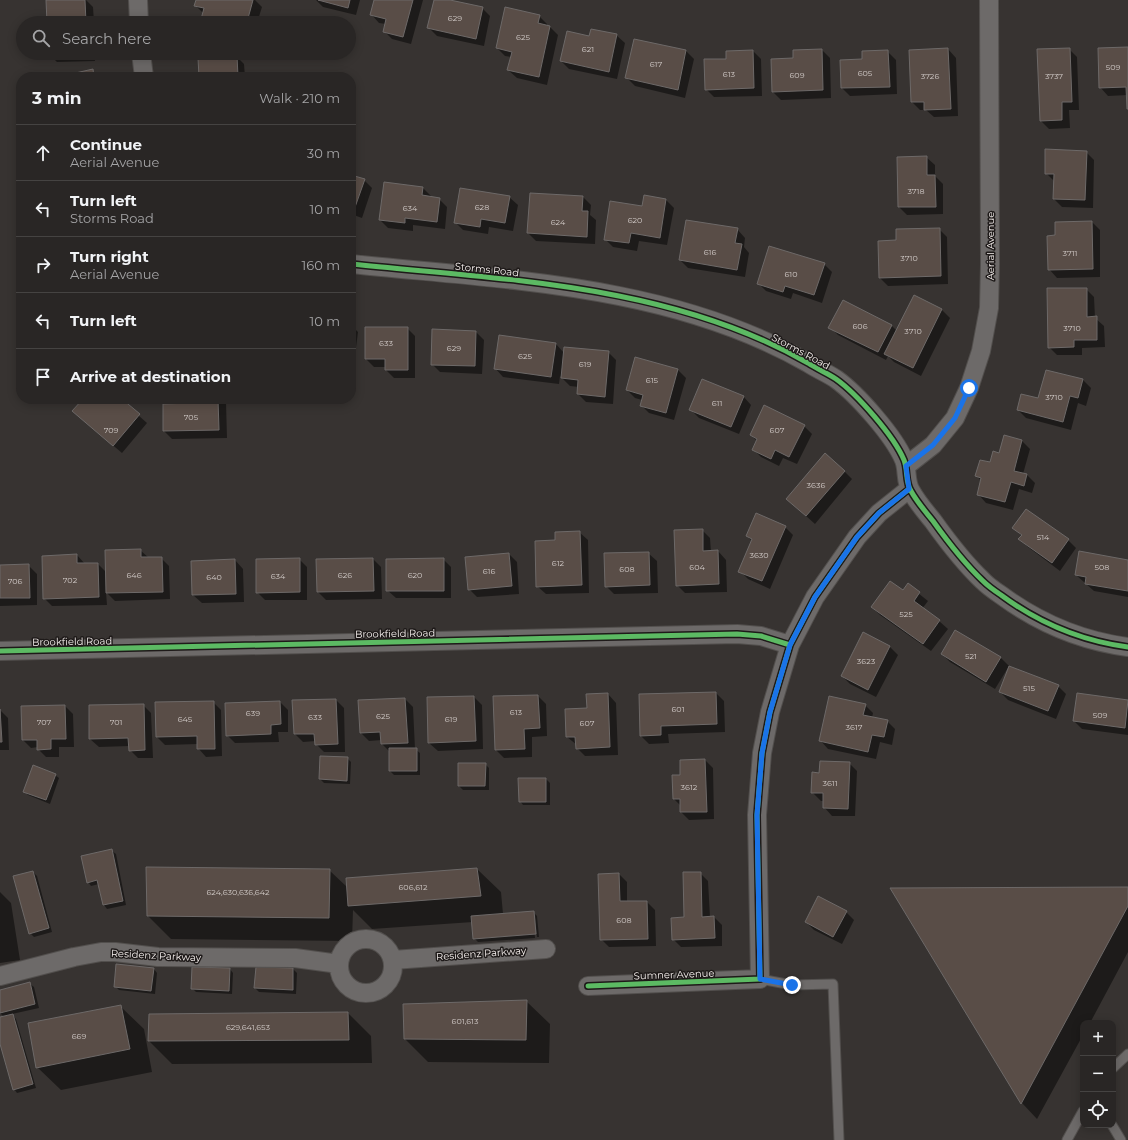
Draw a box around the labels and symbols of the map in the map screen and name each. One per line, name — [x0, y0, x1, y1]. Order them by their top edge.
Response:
house number: 629 — [448, 13, 462, 23]
house number: 625 — [516, 32, 530, 42]
house number: 621 — [582, 44, 594, 54]
house number: 617 — [650, 59, 663, 69]
house number: 509 — [1106, 62, 1120, 72]
house number: 605 — [858, 68, 873, 78]
house number: 613 — [723, 69, 736, 79]
house number: 609 — [789, 70, 805, 80]
house number: 3726 — [921, 71, 939, 81]
house number: 3737 — [1045, 71, 1063, 81]
house number: 3718 — [907, 186, 925, 196]
house number: 628 — [475, 202, 489, 212]
house number: 634 — [403, 203, 418, 213]
street label: Aerial Avenue — [984, 212, 997, 280]
house number: 620 — [628, 215, 642, 225]
house number: 624 — [551, 217, 566, 227]
house number: 616 — [704, 247, 716, 257]
house number: 3711 — [1063, 248, 1077, 258]
house number: 3710 — [900, 253, 918, 263]
street label: Storms Road — [454, 260, 520, 279]
house number: 610 — [784, 269, 798, 279]
house number: 606 — [852, 321, 868, 331]
house number: 3710 — [1063, 323, 1081, 333]
house number: 3710 — [904, 326, 922, 336]
street label: Storms Road — [769, 331, 832, 372]
house number: 633 — [379, 338, 393, 348]
house number: 629 — [447, 343, 461, 353]
house number: 625 — [518, 351, 532, 361]
house number: 619 — [579, 359, 591, 369]
house number: 615 — [646, 375, 659, 385]
route start — [960, 379, 978, 397]
house number: 3710 — [1045, 392, 1063, 402]
house number: 611 — [712, 398, 722, 408]
house number: 705 — [184, 412, 199, 422]
house number: 709 — [104, 425, 118, 435]
house number: 607 — [770, 425, 785, 435]
house number: 3636 — [807, 480, 826, 490]
house number: 514 — [1037, 532, 1050, 542]
house number: 3630 — [749, 550, 769, 560]
house number: 612 — [552, 558, 565, 568]
house number: 604 — [689, 562, 705, 572]
house number: 508 — [1095, 562, 1109, 572]
house number: 608 — [619, 564, 635, 574]
house number: 616 — [483, 566, 495, 576]
house number: 646 — [126, 570, 142, 580]
house number: 626 — [338, 570, 352, 580]
house number: 620 — [408, 570, 422, 580]
house number: 634 — [271, 571, 286, 581]
house number: 640 — [206, 572, 222, 582]
house number: 702 — [63, 575, 78, 585]
house number: 706 — [8, 576, 22, 586]
house number: 525 — [899, 609, 913, 619]
street label: Brookfield Road — [355, 626, 435, 641]
street label: Brookfield Road — [32, 634, 112, 649]
house number: 521 — [965, 651, 977, 661]
house number: 3623 — [857, 656, 876, 666]
house number: 515 — [1023, 683, 1035, 693]
house number: 601 — [671, 704, 685, 714]
house number: 613 — [510, 707, 523, 717]
house number: 639 — [246, 708, 260, 718]
house number: 509 — [1093, 710, 1107, 720]
house number: 625 — [376, 711, 390, 721]
house number: 633 — [308, 712, 322, 722]
house number: 645 — [178, 714, 193, 724]
house number: 619 — [445, 714, 457, 724]
house number: 707 — [37, 717, 52, 727]
house number: 701 — [110, 717, 122, 727]
house number: 607 — [580, 718, 595, 728]
house number: 3617 — [846, 722, 863, 732]
house number: 3611 — [822, 778, 838, 788]
house number: 3612 — [681, 782, 698, 792]
house number: 606,612 — [398, 882, 428, 892]
house number: 624,630,636,642 — [206, 887, 270, 897]
house number: 608 — [616, 915, 632, 925]
street label: Residenz Parkway — [435, 944, 527, 963]
street label: Residenz Parkway — [110, 947, 202, 964]
street label: Sumner Avenue — [633, 967, 715, 982]
route end — [783, 976, 801, 994]
house number: 601,613 — [452, 1016, 479, 1026]
house number: 629,641,653 — [226, 1022, 271, 1032]
house number: 669 — [72, 1031, 86, 1041]

